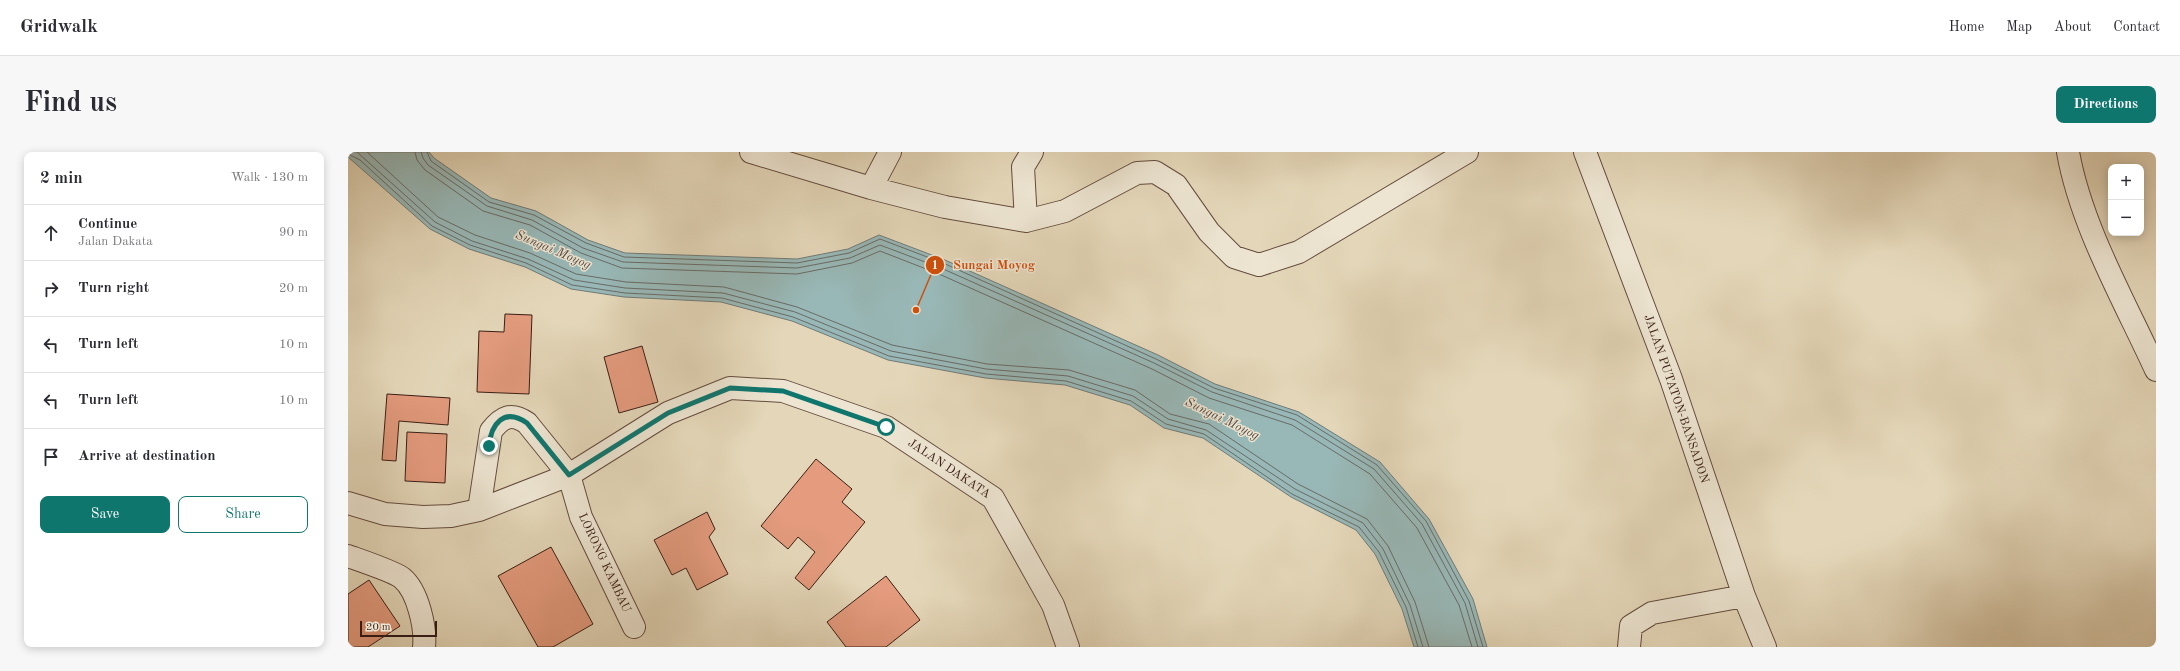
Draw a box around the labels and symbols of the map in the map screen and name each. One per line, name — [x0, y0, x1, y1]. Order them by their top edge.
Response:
water label: Sungai Moyog — [513, 228, 593, 272]
callout: Sungai Moyog — [925, 252, 1043, 277]
text: Sungai Moyog — [953, 259, 1036, 272]
text: 1 — [932, 260, 938, 272]
street label: JALAN PUTATON-BANSADON — [1641, 313, 1711, 485]
water label: Sungai Moyog — [1183, 395, 1261, 443]
route start — [877, 418, 895, 436]
route end — [480, 437, 498, 455]
street label: JALAN DAKATA — [906, 437, 992, 501]
street label: LORONG KAMBAU — [576, 511, 633, 615]
scale bar — [360, 619, 437, 638]

